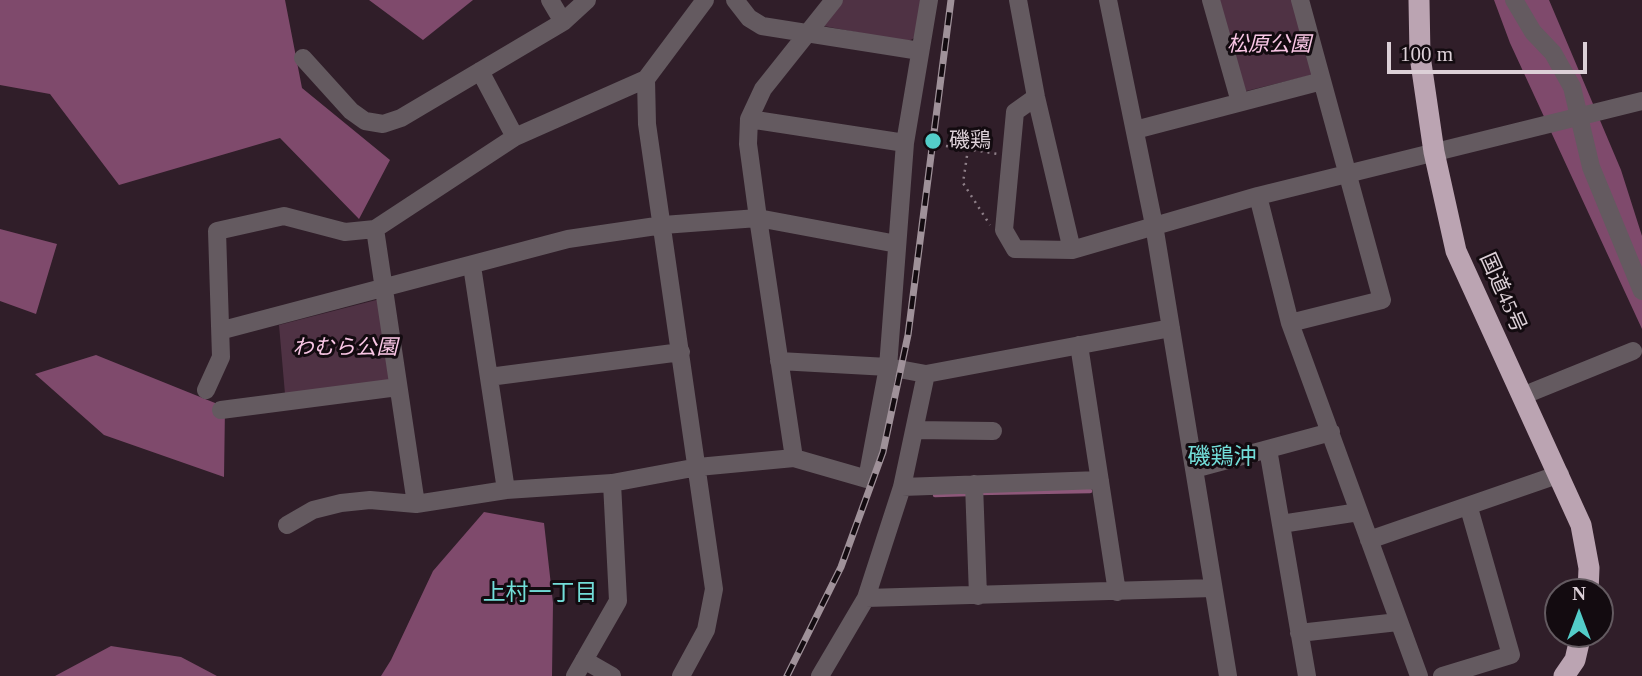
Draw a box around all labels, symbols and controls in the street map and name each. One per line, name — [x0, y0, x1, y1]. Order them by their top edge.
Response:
scale bar — [1390, 28, 1590, 72]
park label: 松原公園 — [1227, 32, 1311, 58]
text: 100 m — [1400, 42, 1453, 66]
place label: 磯鶏 — [949, 128, 991, 154]
marker: 磯鶏 — [923, 131, 943, 151]
street label: 国道45号 — [1473, 250, 1531, 336]
park label: わむら公園 — [293, 335, 397, 361]
district label: 磯鶏沖 — [1188, 444, 1256, 472]
north arrow — [1544, 578, 1614, 648]
district label: 上村一丁目 — [483, 580, 597, 608]
text: N — [1572, 583, 1586, 604]

